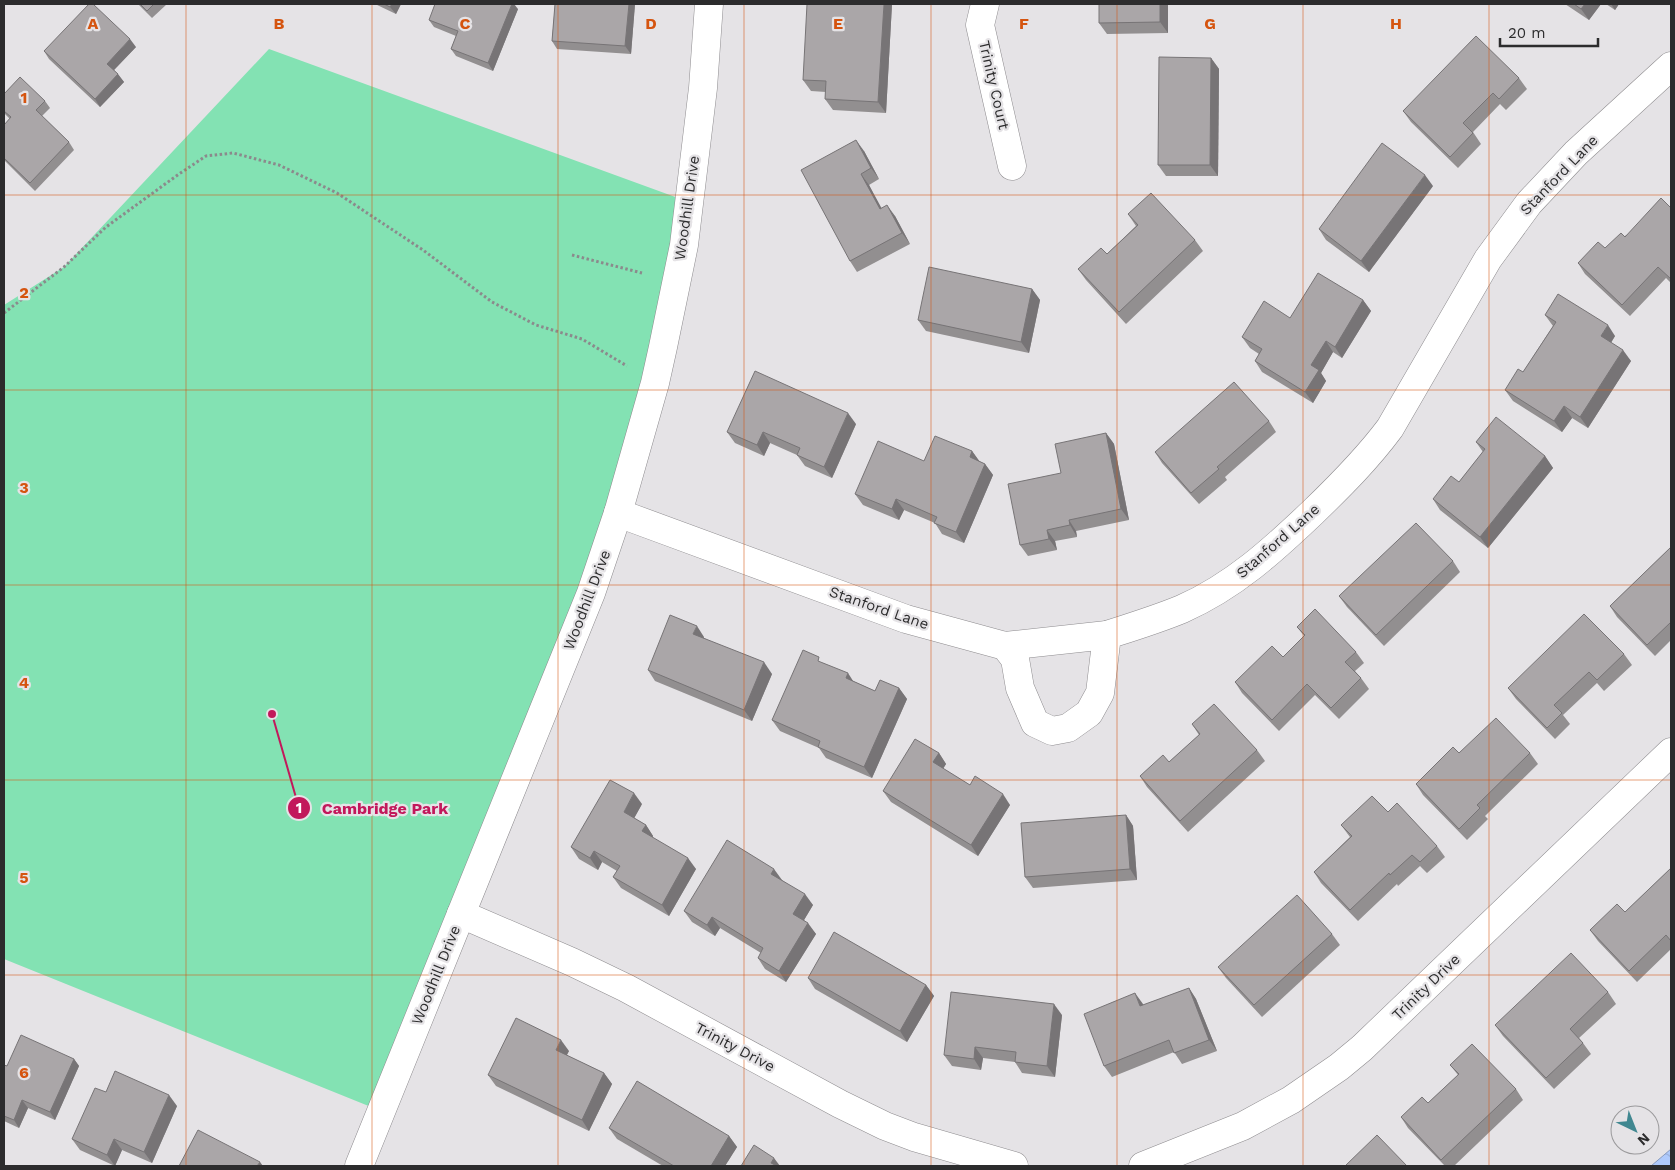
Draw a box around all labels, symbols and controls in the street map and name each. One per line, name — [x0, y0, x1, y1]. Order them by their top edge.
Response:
text: A — [88, 14, 99, 33]
text: B — [274, 14, 285, 33]
text: C — [460, 14, 471, 33]
text: D — [645, 14, 657, 33]
text: E — [833, 14, 843, 33]
text: F — [1019, 14, 1029, 33]
text: G — [1204, 14, 1216, 33]
text: H — [1390, 14, 1402, 33]
scale bar — [1500, 15, 1598, 47]
text: 20 m — [1508, 24, 1546, 42]
street label: Trinity Court — [975, 39, 1013, 132]
text: 1 — [21, 88, 27, 107]
street label: Stanford Lane — [1516, 131, 1602, 219]
street label: Woodhill Drive — [671, 154, 703, 262]
text: 2 — [19, 283, 29, 302]
text: 3 — [19, 478, 29, 497]
street label: Stanford Lane — [1233, 500, 1323, 582]
street label: Woodhill Drive — [560, 547, 614, 653]
street label: Stanford Lane — [827, 583, 931, 633]
text: 4 — [19, 673, 29, 692]
callout: Cambridge Park — [287, 793, 458, 824]
text: 1 — [296, 799, 302, 817]
text: Cambridge Park — [322, 799, 448, 818]
text: 5 — [19, 868, 29, 887]
street label: Woodhill Drive — [408, 923, 464, 1027]
street label: Trinity Drive — [1388, 950, 1464, 1024]
street label: Trinity Drive — [692, 1019, 778, 1075]
text: 6 — [19, 1063, 29, 1082]
north arrow — [1610, 1105, 1660, 1155]
text: N — [1635, 1130, 1653, 1149]

